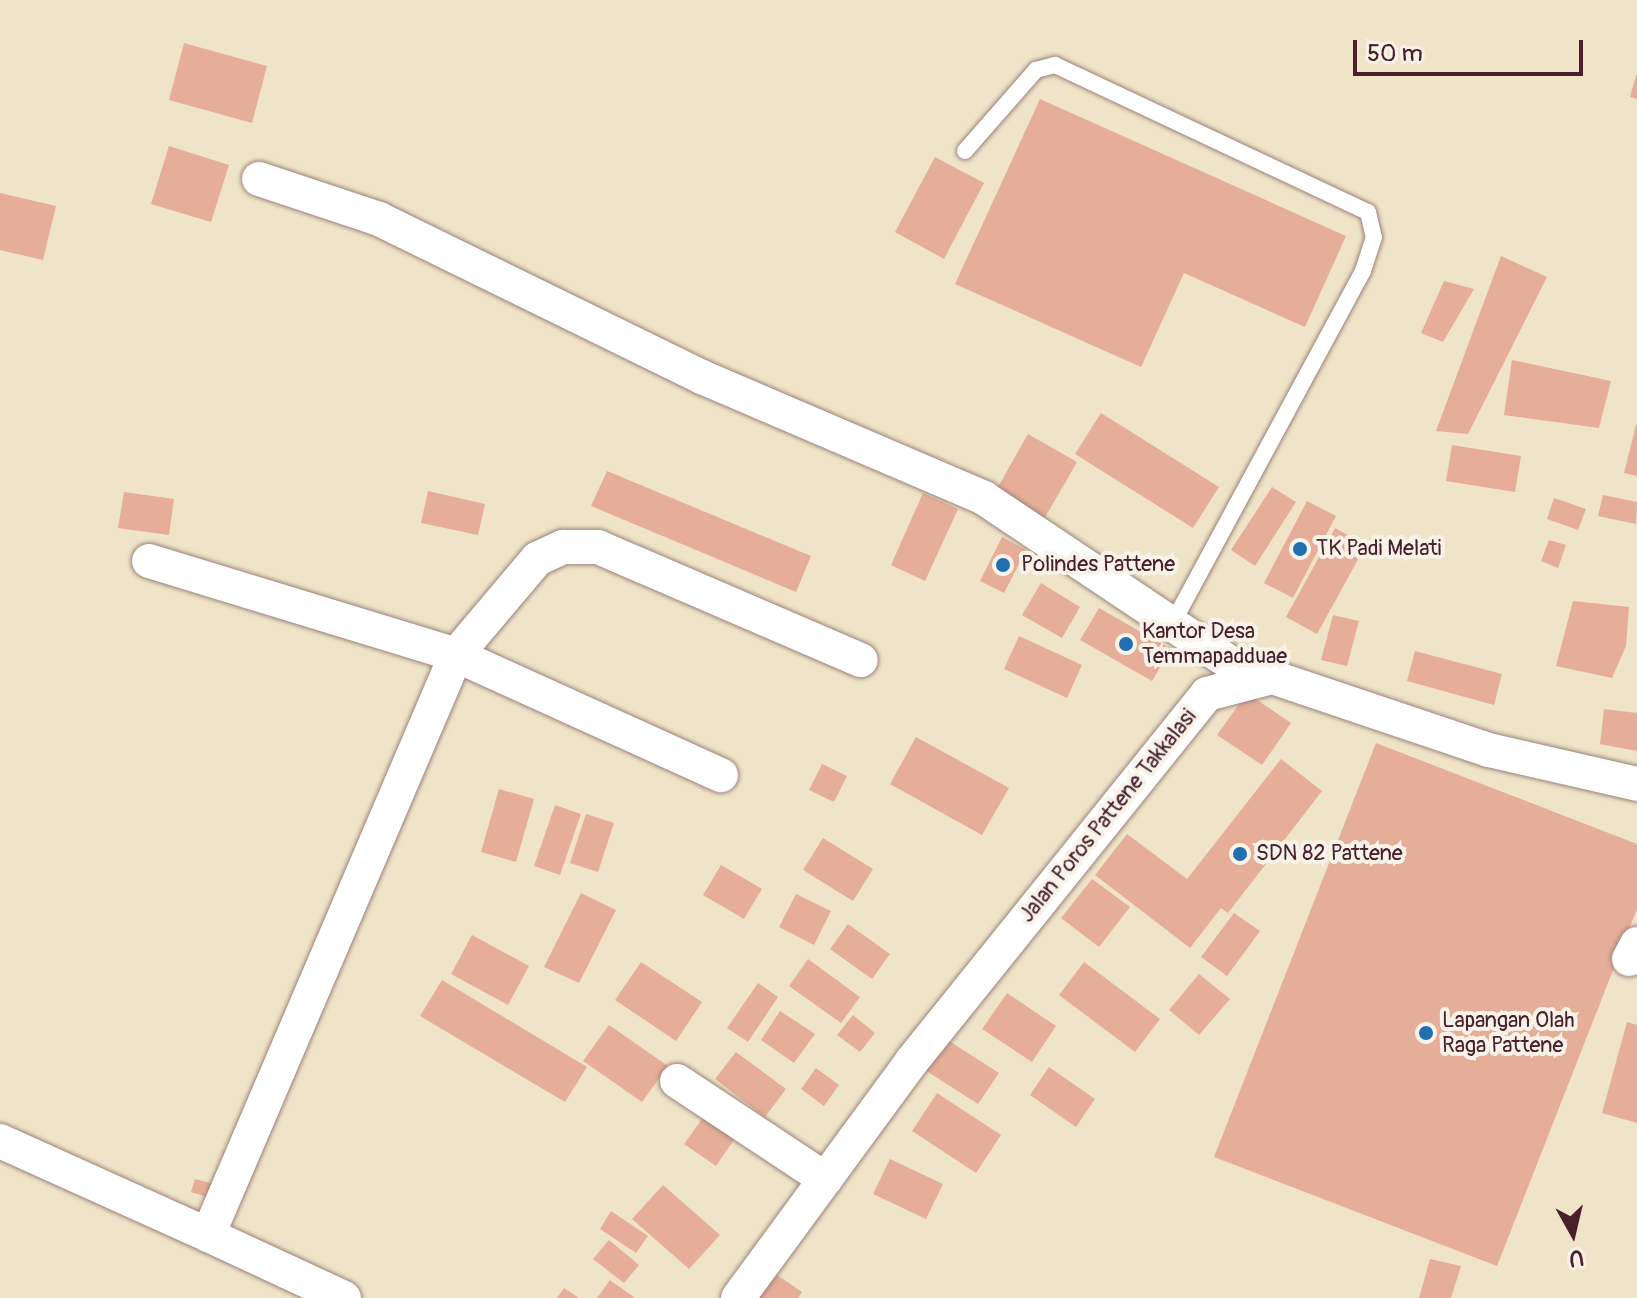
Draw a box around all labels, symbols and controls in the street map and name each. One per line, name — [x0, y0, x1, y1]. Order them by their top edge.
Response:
scale bar — [1357, 24, 1587, 74]
text: 50 m — [1367, 39, 1423, 68]
place label: TK Padi Melati — [1316, 536, 1441, 562]
marker: TK Padi Melati — [1291, 540, 1309, 558]
place label: Polindes Pattene — [1021, 552, 1175, 578]
marker: Polindes Pattene — [992, 554, 1014, 576]
place label: Kantor Desa Temmapadduae — [1142, 618, 1287, 670]
marker: Kantor Desa Temmapadduae — [1117, 635, 1135, 653]
street label: Jalan Poros Pattene Takkalasi — [1014, 704, 1202, 928]
place label: SDN 82 Pattene — [1256, 841, 1403, 867]
marker: SDN 82 Pattene — [1231, 845, 1249, 863]
place label: Lapangan Olah Raga Pattene — [1442, 1007, 1575, 1058]
marker: Lapangan Olah Raga Pattene — [1417, 1024, 1435, 1042]
north arrow — [1533, 1194, 1613, 1274]
text: U — [1567, 1243, 1586, 1273]

